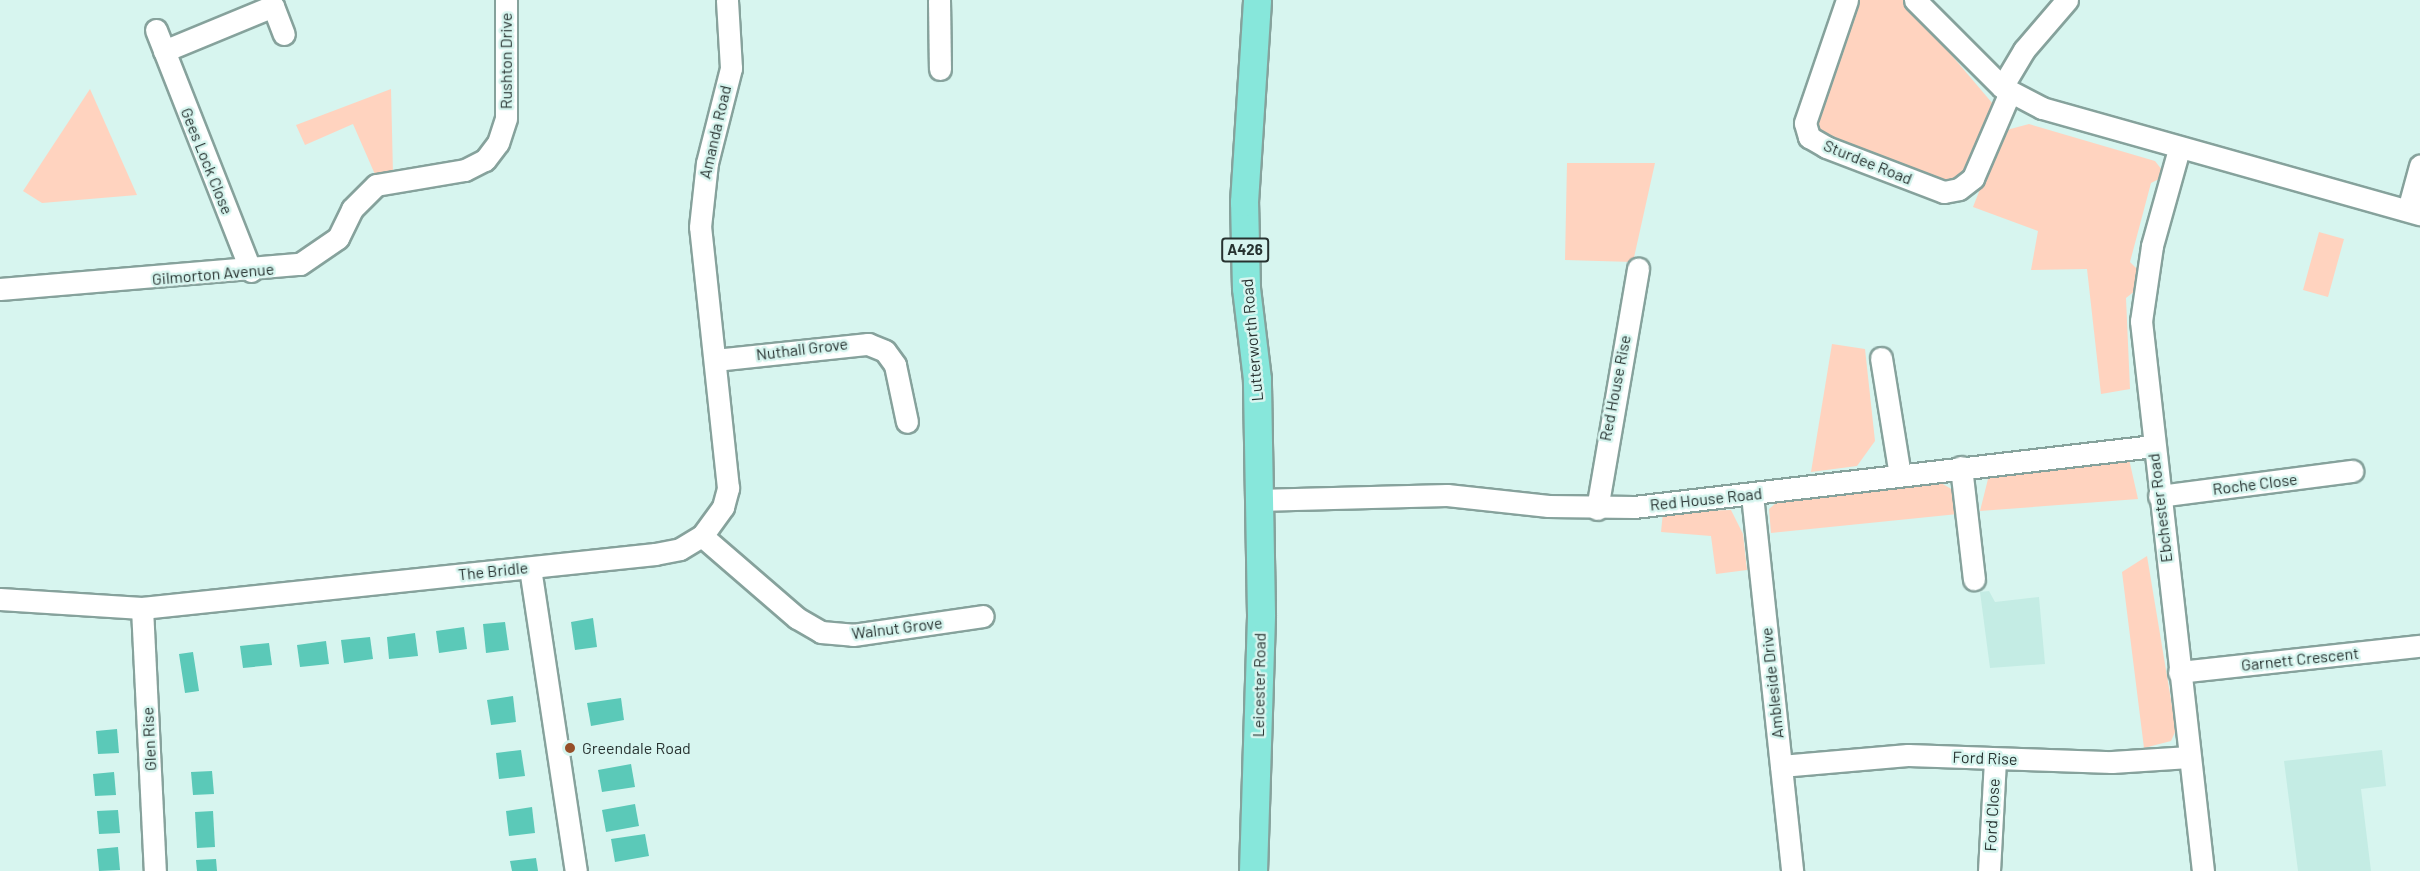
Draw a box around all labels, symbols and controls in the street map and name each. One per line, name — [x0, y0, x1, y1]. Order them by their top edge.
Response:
street label: Rushton Drive — [496, 13, 516, 109]
street label: Amanda Road — [695, 83, 735, 181]
street label: Gees Lock Close — [177, 105, 237, 217]
street label: Sturdee Road — [1821, 136, 1915, 188]
road number: A426 — [1221, 238, 1269, 262]
street label: Gilmorton Avenue — [151, 259, 275, 289]
street label: Lutterworth Road — [1237, 278, 1267, 402]
street label: Red House Rise — [1595, 333, 1635, 443]
street label: Nuthall Grove — [755, 334, 849, 364]
street label: Ebchester Road — [2144, 452, 2176, 564]
street label: Roche Close — [2211, 469, 2299, 499]
street label: Red House Road — [1649, 484, 1763, 514]
street label: The Bridle — [457, 558, 529, 584]
street label: Walnut Grove — [851, 613, 943, 643]
street label: Ambleside Drive — [1757, 626, 1787, 740]
street label: Leicester Road — [1248, 633, 1270, 737]
street label: Garnett Crescent — [2240, 643, 2360, 675]
street label: Glen Rise — [138, 707, 160, 771]
place label: Greendale Road — [582, 738, 691, 758]
marker: Greendale Road — [563, 741, 577, 755]
street label: Ford Rise — [1952, 747, 2018, 769]
street label: Ford Close — [1980, 778, 2004, 852]

